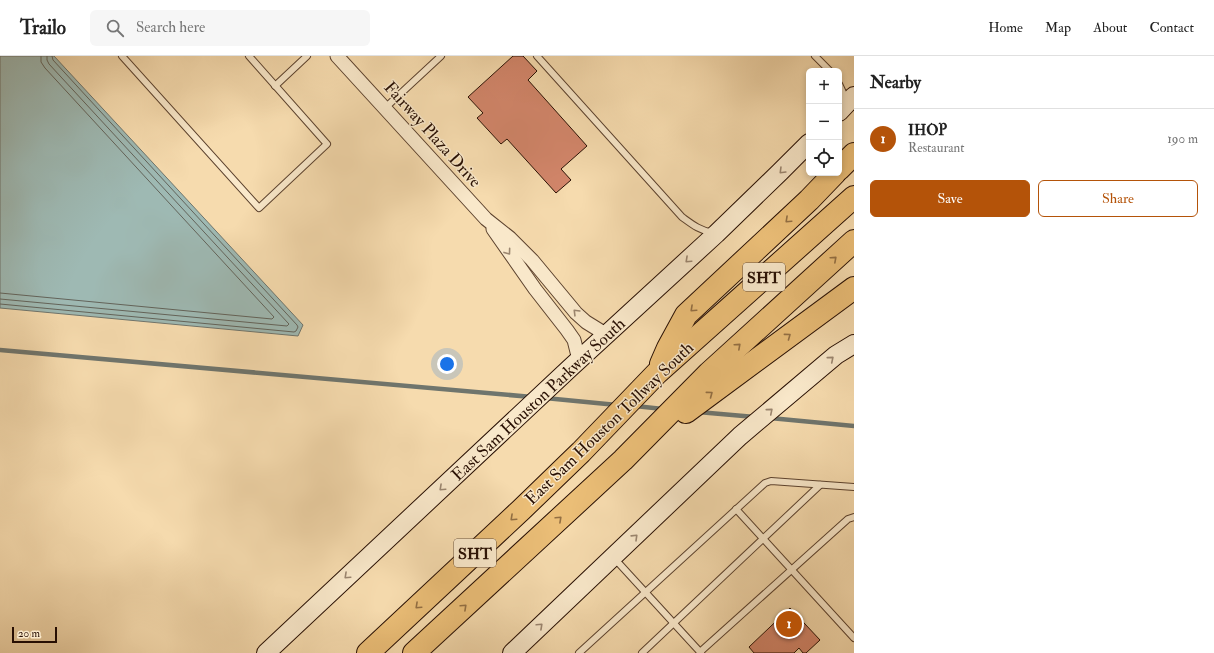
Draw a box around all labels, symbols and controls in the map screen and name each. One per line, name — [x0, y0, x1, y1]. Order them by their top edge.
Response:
search box — [90, 10, 370, 46]
text: Trailo — [20, 16, 66, 40]
icon: search — [104, 17, 126, 39]
text: Search here — [136, 18, 205, 37]
text: Home — [988, 19, 1023, 36]
text: Map — [1045, 19, 1071, 36]
text: About — [1093, 19, 1127, 36]
text: Contact — [1149, 19, 1194, 36]
map controls — [806, 68, 842, 176]
button: + — [806, 68, 842, 104]
text: Nearby — [870, 72, 921, 93]
street label: Fairway Plaza Drive — [379, 77, 486, 192]
button: − — [806, 104, 842, 140]
text: IHOP — [908, 121, 947, 140]
text: 1 — [881, 131, 885, 147]
text: 190 m — [1167, 131, 1198, 147]
button: locate — [806, 140, 842, 176]
text: Restaurant — [908, 140, 964, 156]
one-way arrow — [779, 166, 787, 174]
button: Save — [870, 180, 1030, 217]
button: Share — [1038, 180, 1198, 217]
one-way arrow — [785, 215, 792, 222]
one-way arrow — [503, 247, 510, 254]
one-way arrow — [685, 256, 693, 263]
one-way arrow — [830, 257, 837, 264]
road number: SHT — [743, 263, 785, 291]
one-way arrow — [690, 304, 697, 311]
one-way arrow — [573, 310, 581, 317]
street label: East Sam Houston Parkway South — [447, 313, 630, 486]
one-way arrow — [784, 333, 791, 341]
street label: East Sam Houston Tollway South — [521, 337, 699, 510]
one-way arrow — [733, 344, 741, 351]
your location — [437, 354, 457, 374]
one-way arrow — [826, 357, 833, 364]
one-way arrow — [705, 392, 712, 399]
one-way arrow — [765, 409, 772, 416]
one-way arrow — [439, 483, 447, 490]
one-way arrow — [510, 513, 518, 520]
one-way arrow — [554, 516, 562, 524]
one-way arrow — [630, 535, 637, 542]
road number: SHT — [454, 539, 496, 567]
one-way arrow — [344, 571, 352, 579]
one-way arrow — [415, 602, 423, 609]
one-way arrow — [459, 605, 466, 612]
pin: 1 — [776, 609, 802, 639]
one-way arrow — [535, 623, 543, 631]
scale bar — [12, 625, 57, 644]
text: 20 m — [18, 627, 40, 640]

